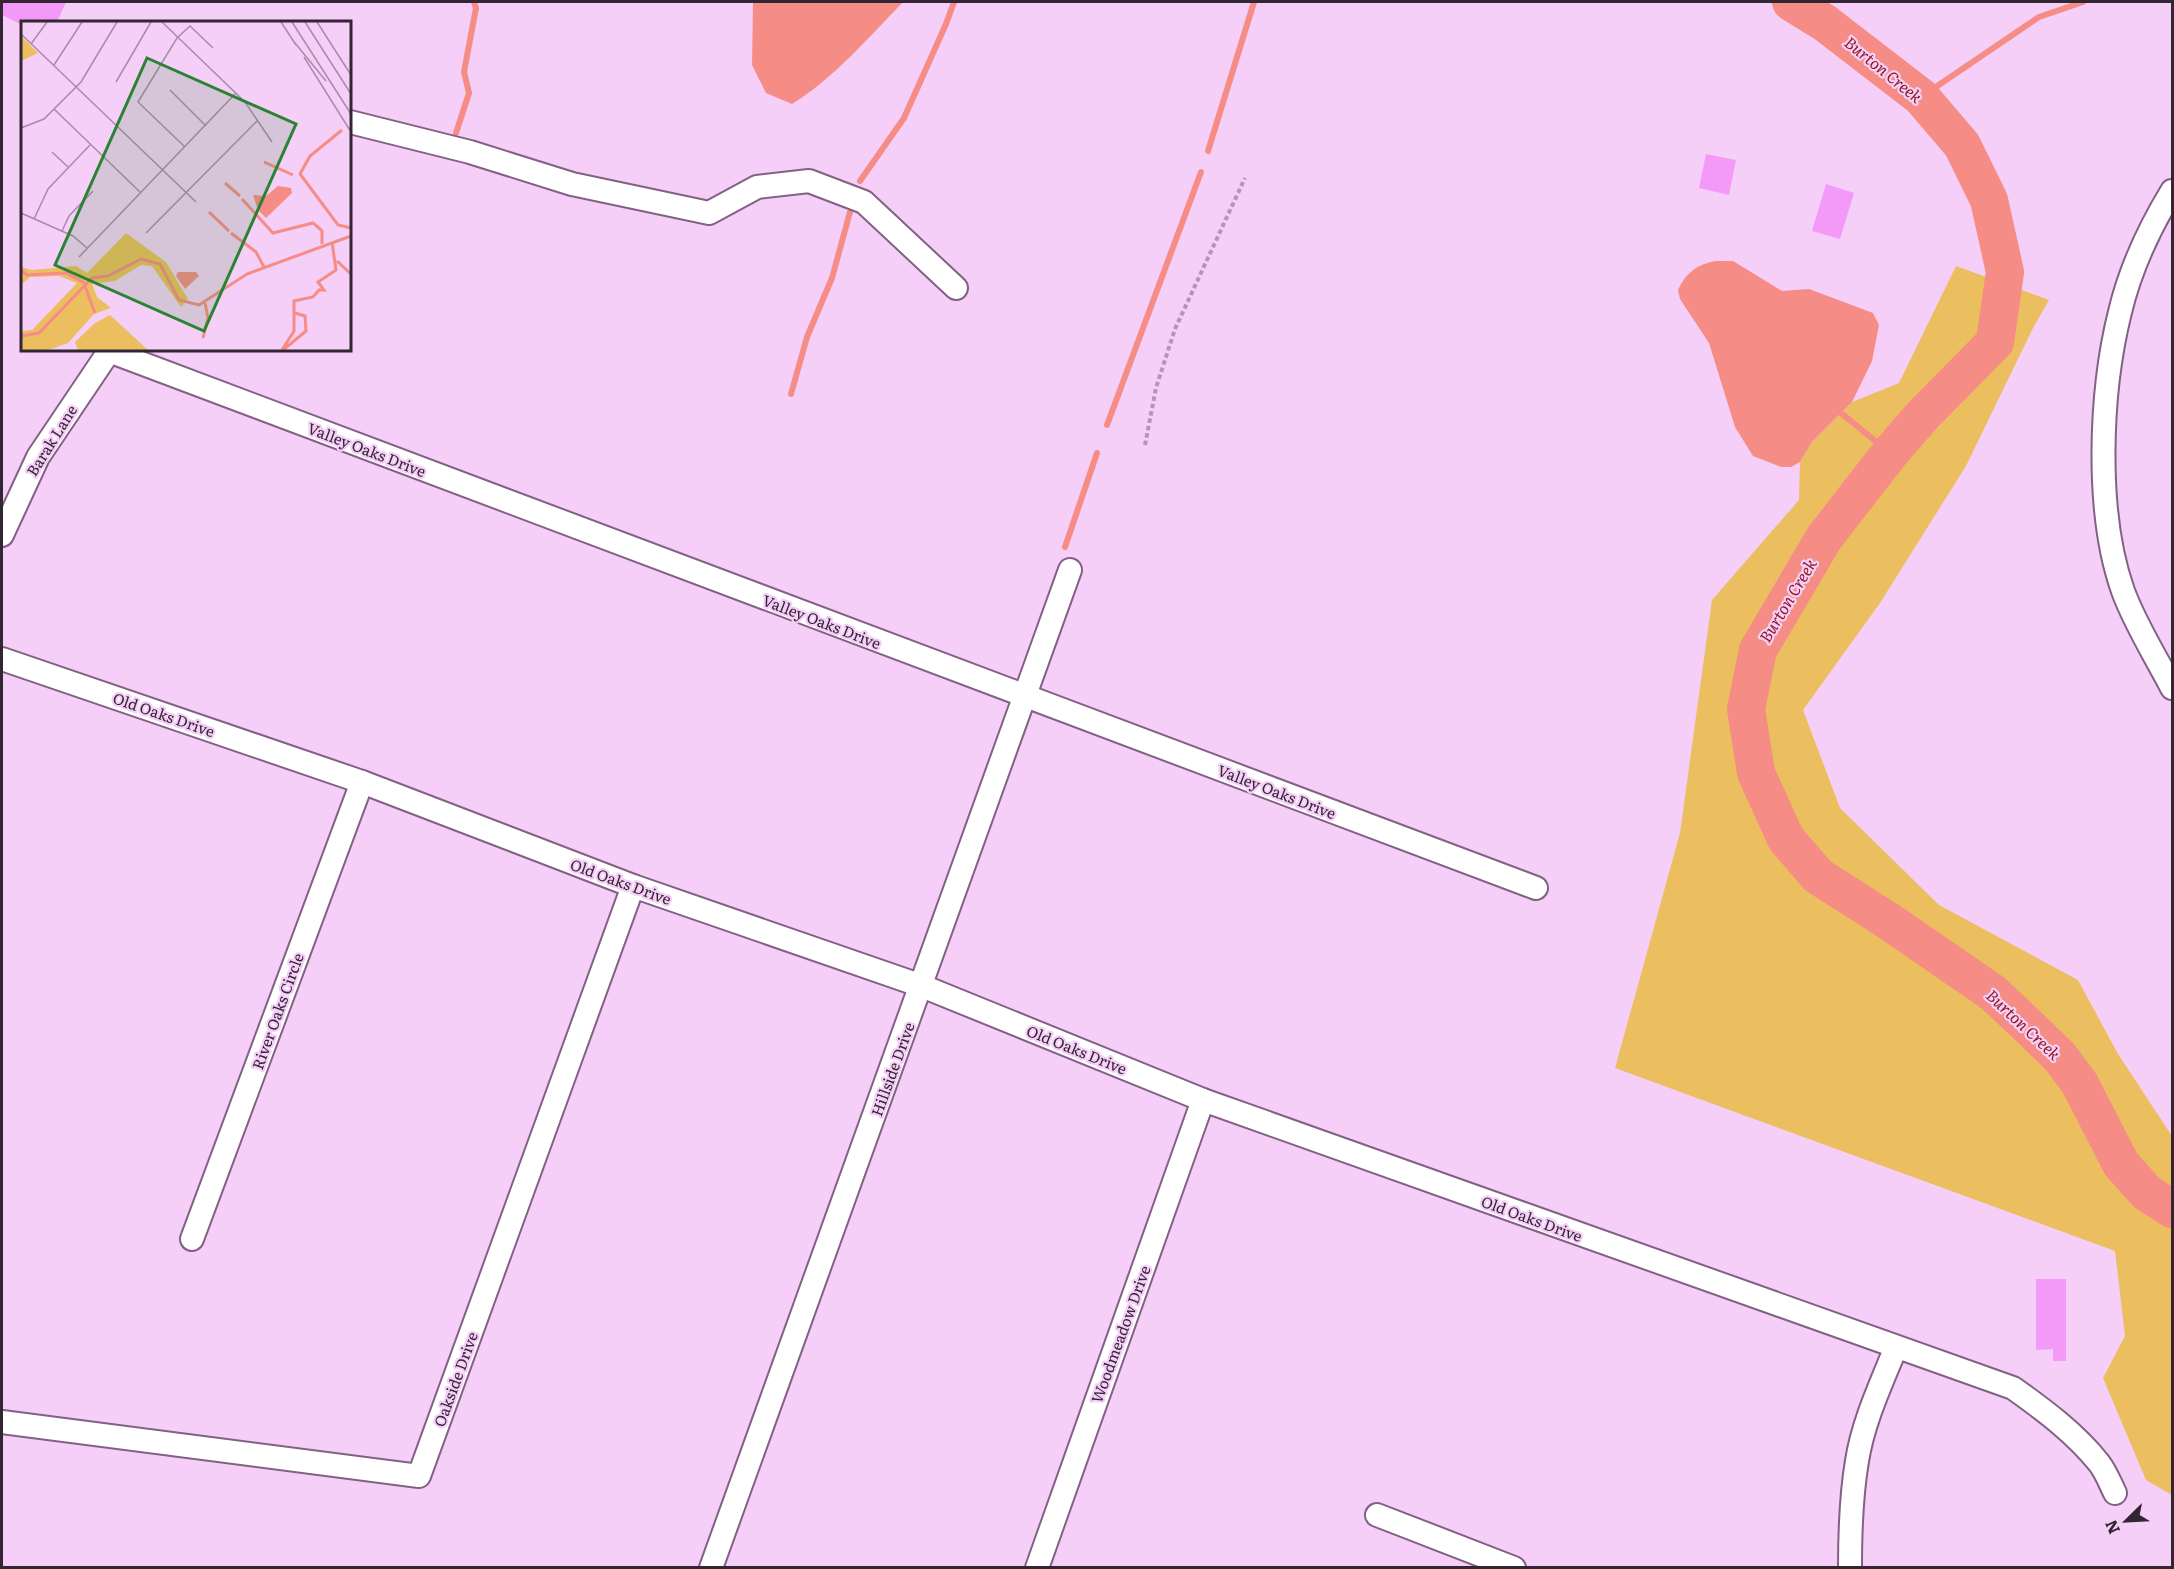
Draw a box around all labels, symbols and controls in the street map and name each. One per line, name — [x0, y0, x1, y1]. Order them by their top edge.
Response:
inset map — [21, 21, 351, 351]
water label: Burton Creek — [1840, 30, 1928, 108]
street label: Barak Lane — [20, 400, 82, 480]
street label: Valley Oaks Drive — [305, 416, 430, 482]
water label: Burton Creek — [1752, 553, 1822, 647]
street label: Valley Oaks Drive — [760, 588, 885, 654]
street label: Old Oaks Drive — [110, 686, 218, 742]
street label: Valley Oaks Drive — [1215, 758, 1340, 824]
street label: Old Oaks Drive — [567, 852, 675, 910]
street label: River Oaks Circle — [245, 949, 309, 1073]
water label: Burton Creek — [1981, 983, 2067, 1065]
street label: Old Oaks Drive — [1023, 1018, 1131, 1080]
street label: Hillside Drive — [864, 1019, 920, 1119]
street label: Old Oaks Drive — [1478, 1189, 1586, 1247]
street label: Woodmeadow Drive — [1084, 1262, 1156, 1406]
street label: Oakside Drive — [427, 1328, 483, 1430]
north arrow — [2096, 1491, 2156, 1551]
text: N — [2098, 1516, 2125, 1539]

